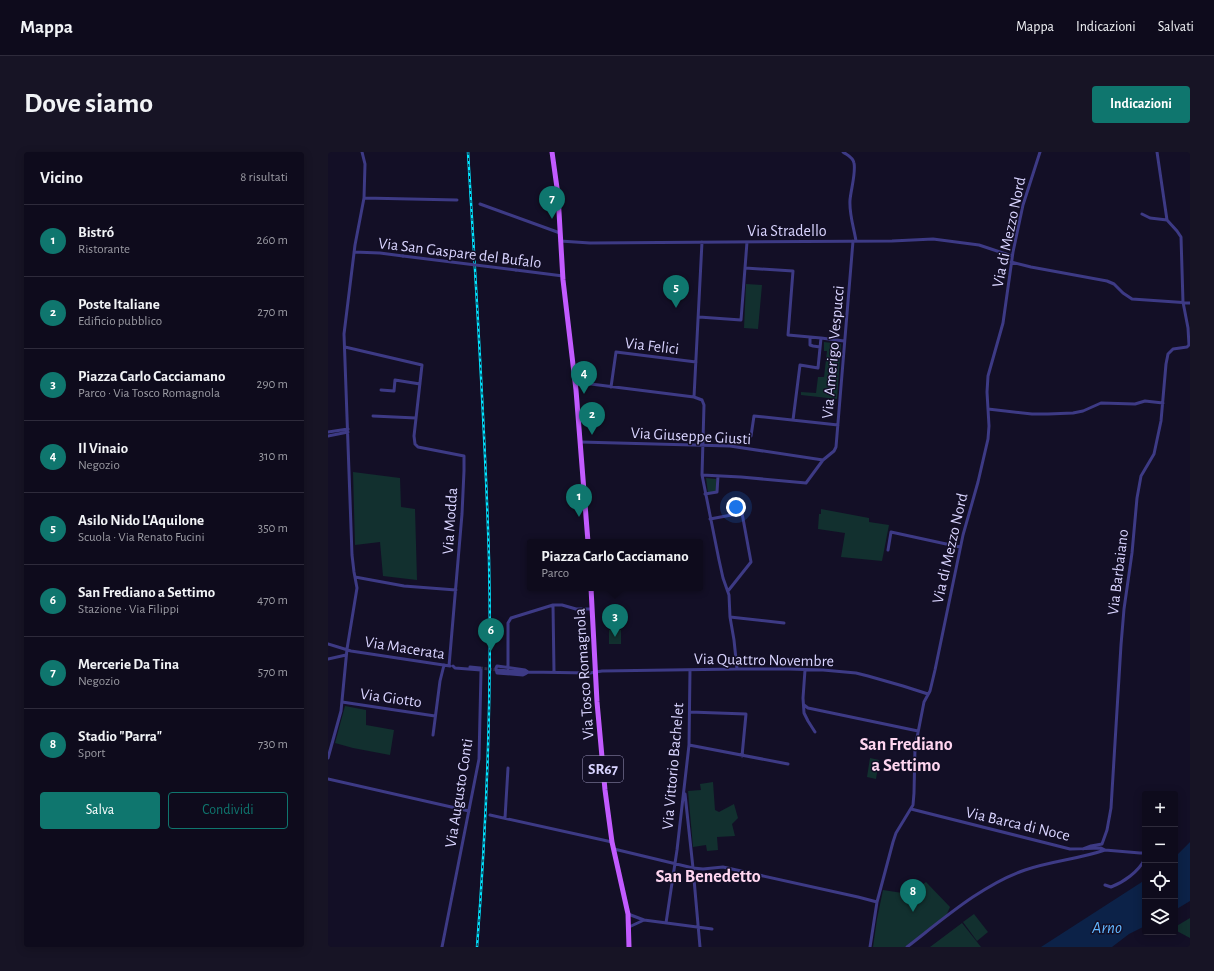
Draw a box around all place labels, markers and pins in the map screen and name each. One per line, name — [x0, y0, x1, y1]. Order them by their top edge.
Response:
pin: 7 — [539, 186, 565, 219]
pin: 5 — [663, 275, 689, 308]
pin: 4 — [571, 361, 597, 394]
pin: 2 — [579, 402, 605, 435]
pin: 1 — [566, 484, 592, 517]
pin: 3 — [602, 604, 628, 637]
pin: 6 — [478, 618, 504, 651]
pin: 8 — [900, 879, 926, 912]

